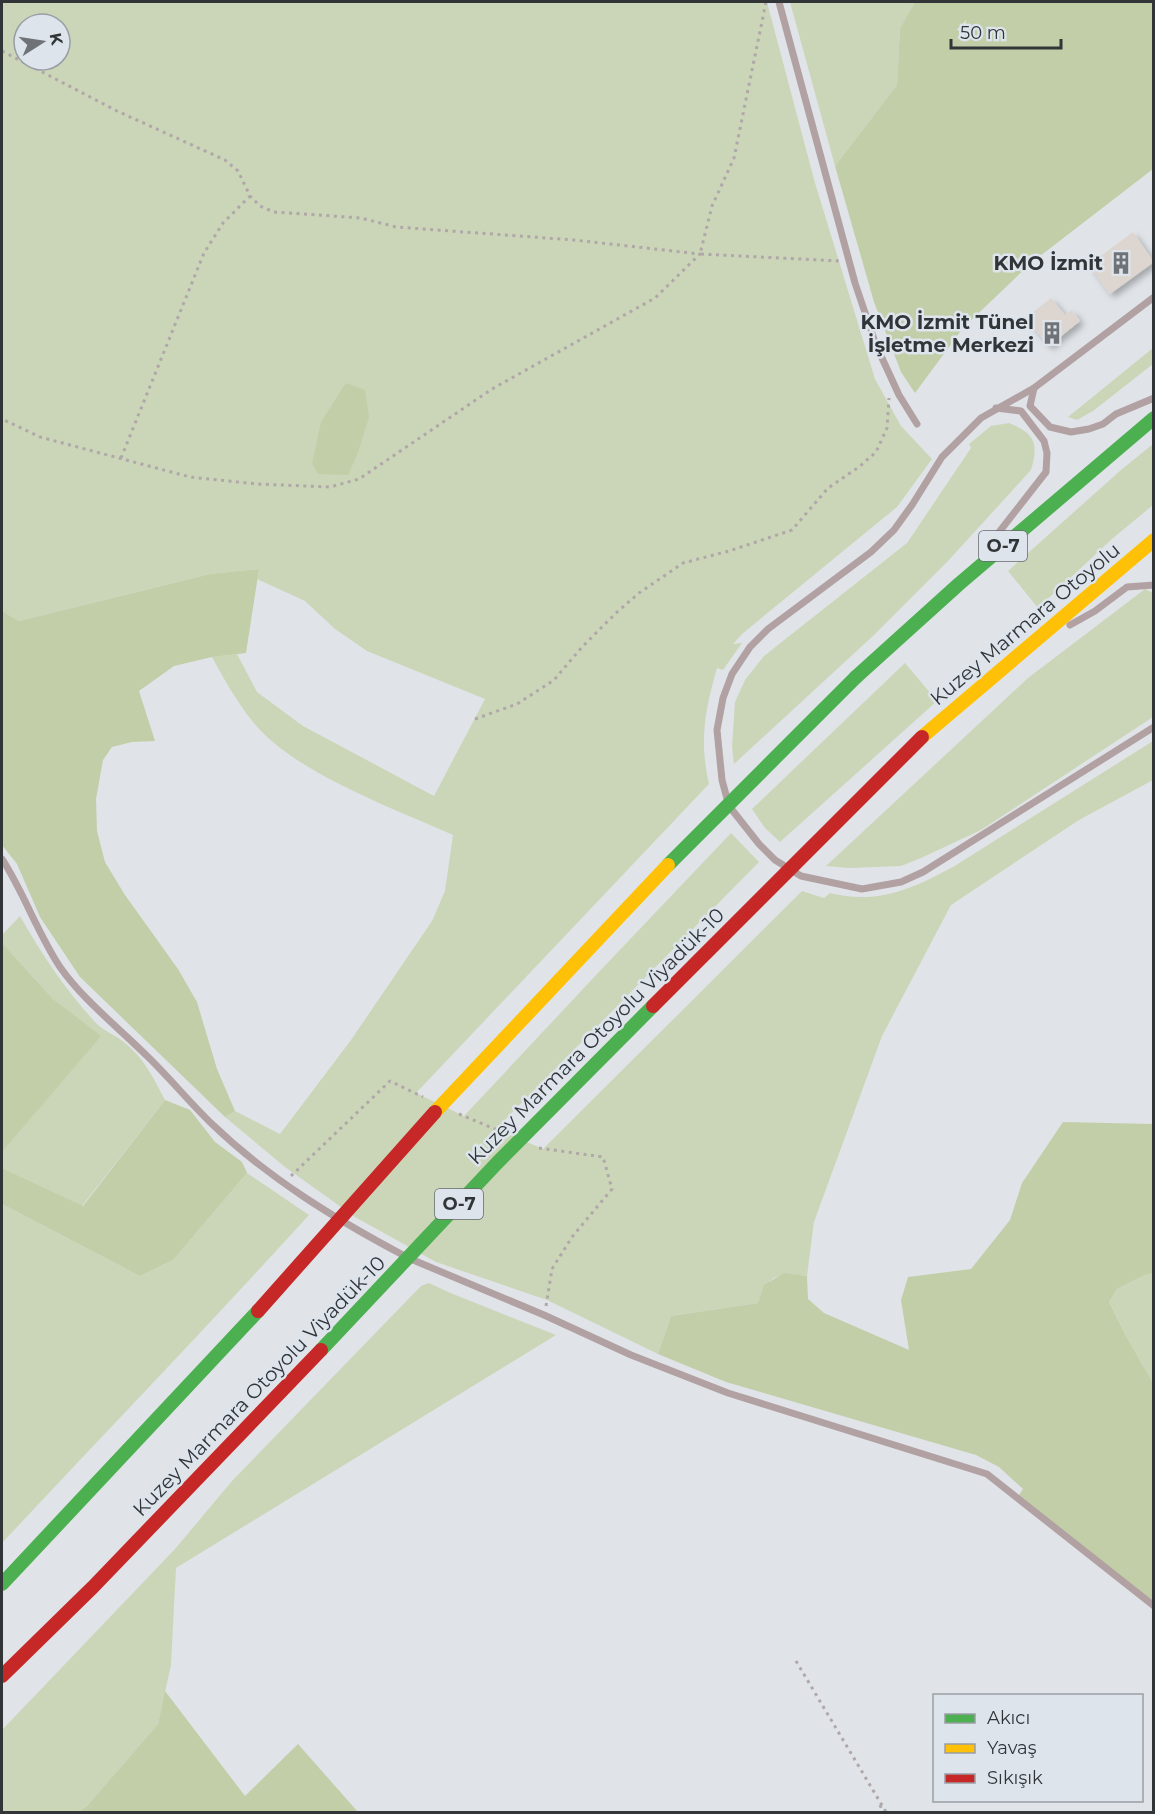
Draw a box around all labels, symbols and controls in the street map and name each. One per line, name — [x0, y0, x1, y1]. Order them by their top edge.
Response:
north arrow — [12, 12, 72, 72]
scale bar — [951, 12, 1060, 50]
text: 50 m — [960, 22, 1006, 44]
text: K — [46, 31, 67, 48]
building icon: KMO İzmit — [1108, 250, 1134, 276]
place label: KMO İzmit — [993, 251, 1103, 275]
place label: KMO İzmit Tünel İşletme Merkezi — [860, 310, 1034, 357]
building icon: KMO İzmit Tünel İşletme Merkezi — [1039, 320, 1065, 346]
road number: O-7 — [979, 531, 1027, 561]
street label: Kuzey Marmara Otoyolu — [925, 538, 1125, 710]
street label: Kuzey Marmara Otoyolu Viyadük-10 — [463, 903, 729, 1169]
road number: O-7 — [435, 1189, 483, 1219]
street label: Kuzey Marmara Otoyolu Viyadük-10 — [128, 1251, 390, 1521]
legend — [933, 1694, 1143, 1802]
text: Akıcı — [987, 1707, 1030, 1729]
text: Yavaş — [987, 1737, 1037, 1759]
text: Sıkışık — [987, 1767, 1043, 1789]

